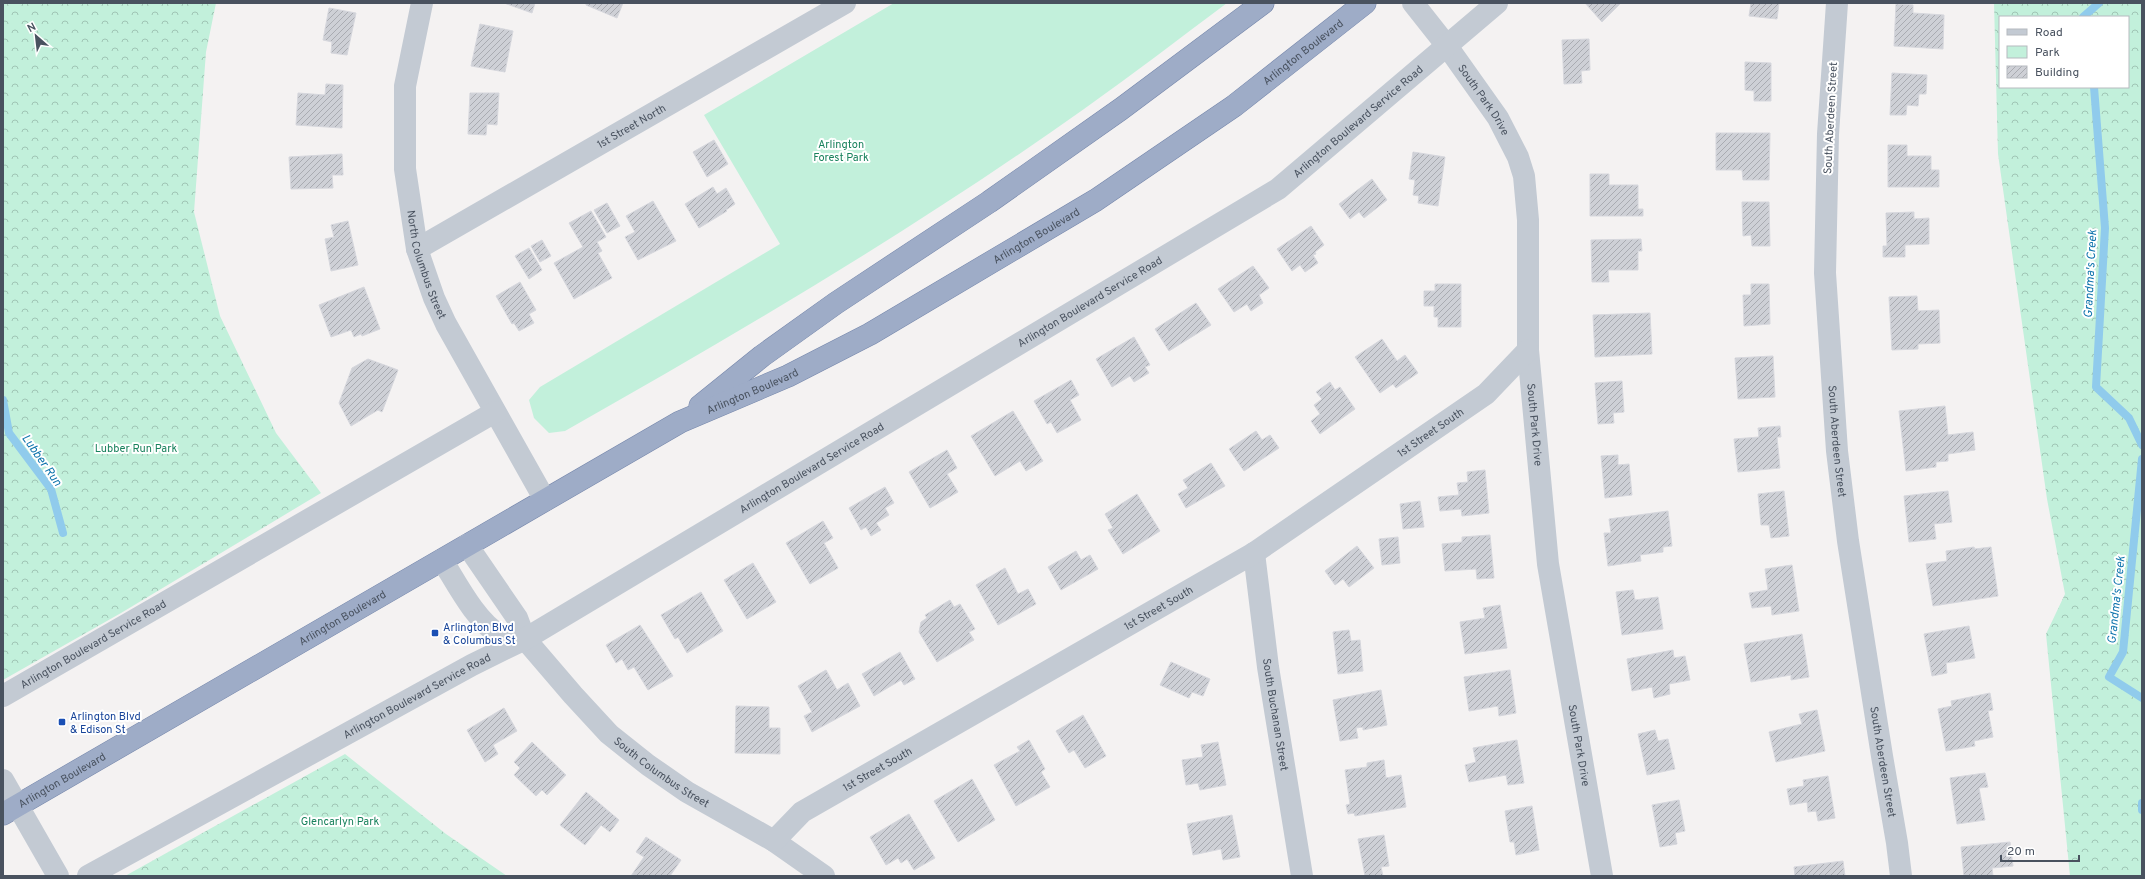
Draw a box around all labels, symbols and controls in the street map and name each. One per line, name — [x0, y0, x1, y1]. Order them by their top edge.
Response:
north arrow — [16, 16, 56, 56]
legend — [1999, 16, 2129, 88]
street label: Arlington Boulevard — [1260, 17, 1347, 89]
text: N — [25, 20, 39, 36]
text: Road — [2035, 25, 2063, 41]
text: Park — [2035, 45, 2060, 61]
street label: South Park Drive — [1454, 62, 1512, 138]
street label: South Aberdeen Street — [1821, 62, 1841, 174]
street label: Arlington Boulevard Service Road — [1291, 63, 1426, 181]
text: Building — [2035, 65, 2079, 81]
street label: 1st Street North — [595, 101, 669, 152]
park label: Arlington Forest Park — [813, 138, 869, 165]
street label: Arlington Boulevard — [991, 205, 1083, 268]
street label: North Columbus Street — [403, 209, 449, 322]
water label: Grandma's Creek — [2081, 229, 2101, 319]
street label: Arlington Boulevard Service Road — [1015, 254, 1165, 351]
street label: Arlington Boulevard — [705, 366, 801, 418]
street label: South Park Drive — [1523, 383, 1545, 467]
street label: South Aberdeen Street — [1825, 385, 1849, 498]
street label: 1st Street South — [1395, 405, 1467, 461]
street label: Arlington Boulevard Service Road — [737, 420, 887, 517]
water label: Lubber Run — [17, 431, 65, 490]
park label: Lubber Run Park — [95, 442, 177, 456]
water label: Grandma's Creek — [2104, 554, 2130, 645]
street label: 1st Street South — [1122, 583, 1196, 634]
street label: Arlington Boulevard — [297, 588, 389, 649]
street label: Arlington Boulevard Service Road — [18, 597, 169, 692]
place label: Arlington Blvd & Columbus St — [443, 621, 516, 648]
marker: Arlington Blvd & Columbus St — [430, 628, 440, 638]
street label: Arlington Boulevard Service Road — [341, 651, 493, 742]
street label: South Buchanan Street — [1259, 658, 1291, 772]
street label: South Park Drive — [1564, 704, 1592, 788]
street label: South Aberdeen Street — [1866, 705, 1898, 819]
place label: Arlington Blvd & Edison St — [70, 710, 141, 737]
marker: Arlington Blvd & Edison St — [57, 717, 67, 727]
street label: South Columbus Street — [611, 734, 712, 811]
street label: 1st Street South — [841, 744, 915, 795]
street label: Arlington Boulevard — [16, 750, 109, 812]
park label: Glencarlyn Park — [301, 815, 379, 829]
scale bar — [2001, 837, 2079, 863]
text: 20 m — [2007, 844, 2035, 860]

